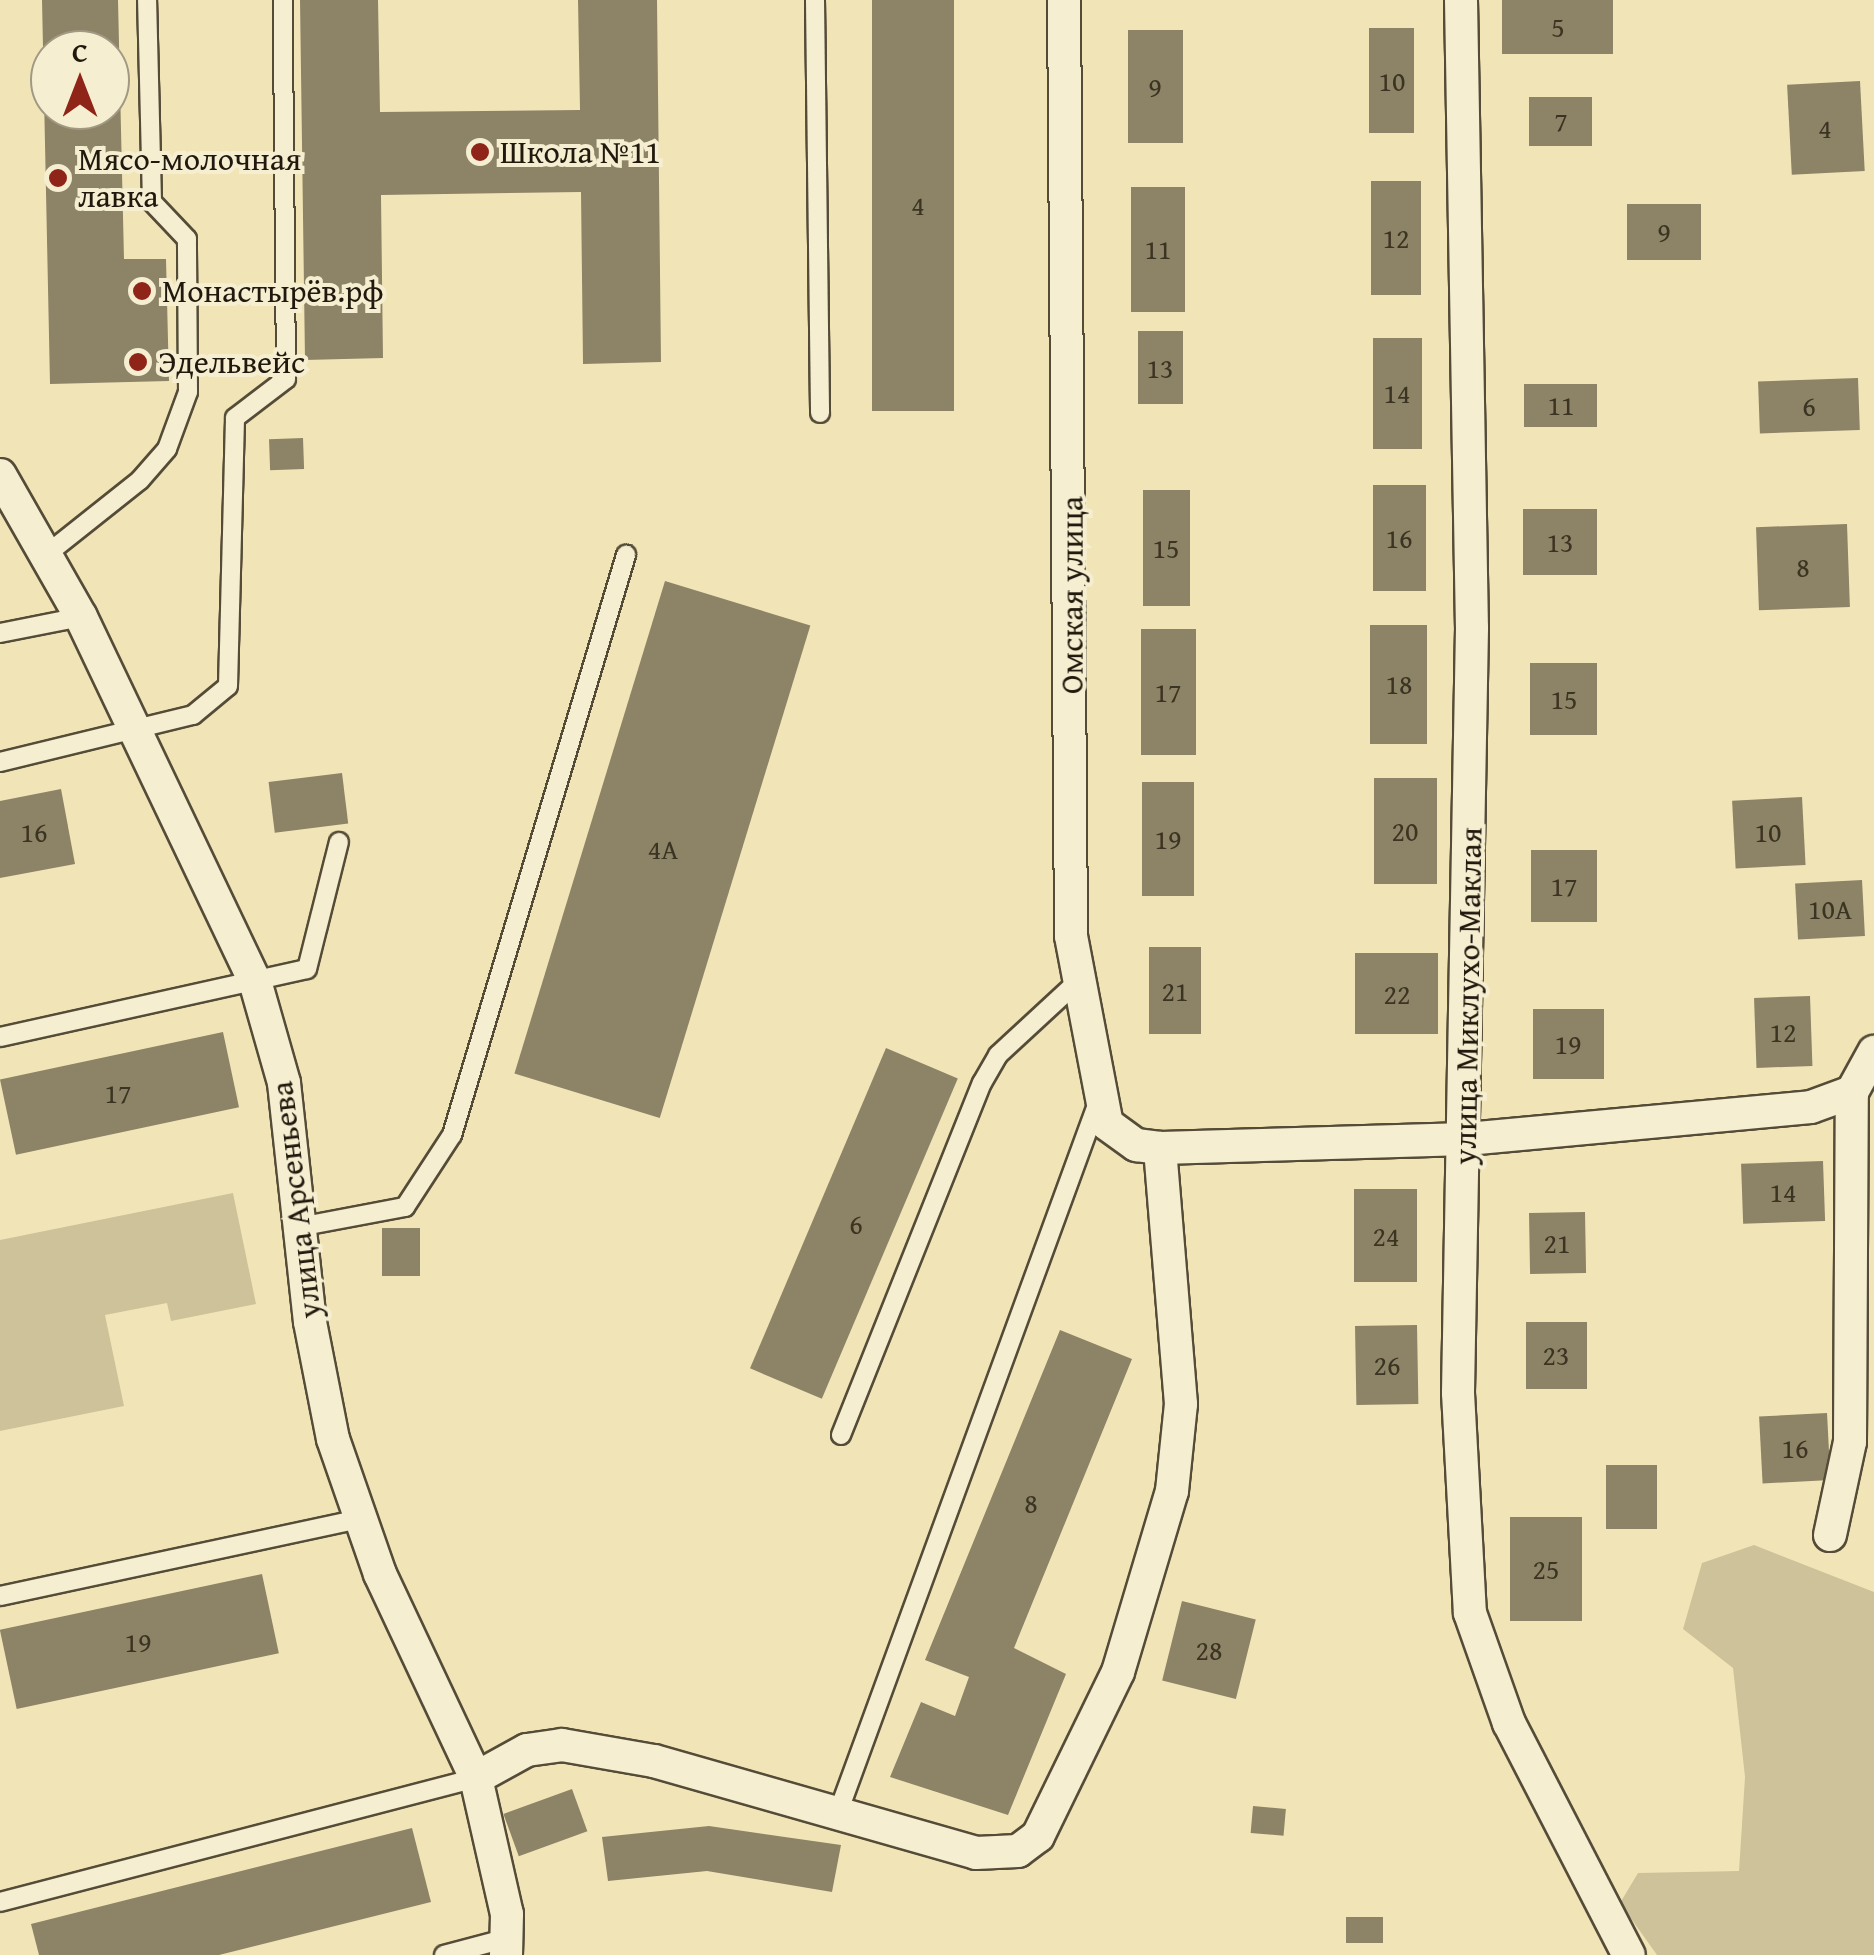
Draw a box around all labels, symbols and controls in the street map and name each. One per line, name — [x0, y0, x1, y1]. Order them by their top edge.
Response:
house number: 5 — [1551, 10, 1565, 44]
north arrow — [30, 30, 130, 130]
text: С — [72, 31, 88, 72]
house number: 10 — [1379, 64, 1405, 98]
house number: 9 — [1148, 70, 1162, 104]
house number: 7 — [1554, 104, 1568, 138]
house number: 4 — [1818, 111, 1832, 145]
place label: Школа №11 — [500, 133, 661, 171]
place label: Мясо-молочная лавка — [78, 141, 301, 216]
marker: Школа №11 — [469, 141, 491, 163]
marker: Мясо-молочная лавка — [47, 167, 69, 189]
house number: 4 — [911, 188, 925, 222]
house number: 9 — [1657, 215, 1671, 249]
house number: 12 — [1383, 221, 1409, 255]
house number: 11 — [1145, 232, 1171, 266]
place label: Монастырёв.рф — [162, 272, 384, 310]
marker: Монастырёв.рф — [131, 280, 153, 302]
place label: Эдельвейс — [158, 343, 305, 381]
marker: Эдельвейс — [127, 351, 149, 373]
house number: 13 — [1147, 351, 1173, 385]
house number: 14 — [1384, 376, 1410, 410]
house number: 11 — [1548, 388, 1574, 422]
house number: 6 — [1802, 389, 1816, 423]
street label: Омская улица — [1053, 496, 1091, 694]
house number: 16 — [1386, 521, 1412, 555]
house number: 13 — [1547, 525, 1573, 559]
house number: 15 — [1153, 531, 1179, 565]
house number: 8 — [1796, 550, 1810, 584]
house number: 18 — [1386, 667, 1412, 701]
house number: 17 — [1155, 675, 1181, 709]
house number: 15 — [1551, 682, 1577, 716]
house number: 20 — [1392, 814, 1418, 848]
house number: 16 — [21, 815, 47, 849]
house number: 10 — [1755, 815, 1781, 849]
house number: 19 — [1155, 822, 1181, 856]
street label: улица Миклухо-Маклая — [1446, 827, 1490, 1165]
house number: 4А — [648, 832, 678, 866]
house number: 17 — [1551, 869, 1577, 903]
house number: 10А — [1808, 892, 1852, 926]
house number: 21 — [1162, 974, 1188, 1008]
house number: 22 — [1384, 977, 1410, 1011]
house number: 12 — [1770, 1015, 1796, 1049]
house number: 19 — [1555, 1027, 1581, 1061]
house number: 17 — [105, 1076, 131, 1110]
street label: улица Арсеньева — [262, 1079, 330, 1321]
house number: 14 — [1770, 1175, 1796, 1209]
house number: 6 — [849, 1207, 863, 1241]
house number: 24 — [1373, 1219, 1399, 1253]
house number: 21 — [1544, 1226, 1570, 1260]
house number: 23 — [1543, 1338, 1569, 1372]
house number: 26 — [1374, 1348, 1400, 1382]
house number: 16 — [1782, 1431, 1808, 1465]
house number: 8 — [1024, 1486, 1038, 1520]
house number: 25 — [1533, 1552, 1559, 1586]
house number: 19 — [125, 1625, 151, 1659]
house number: 28 — [1196, 1633, 1222, 1667]

